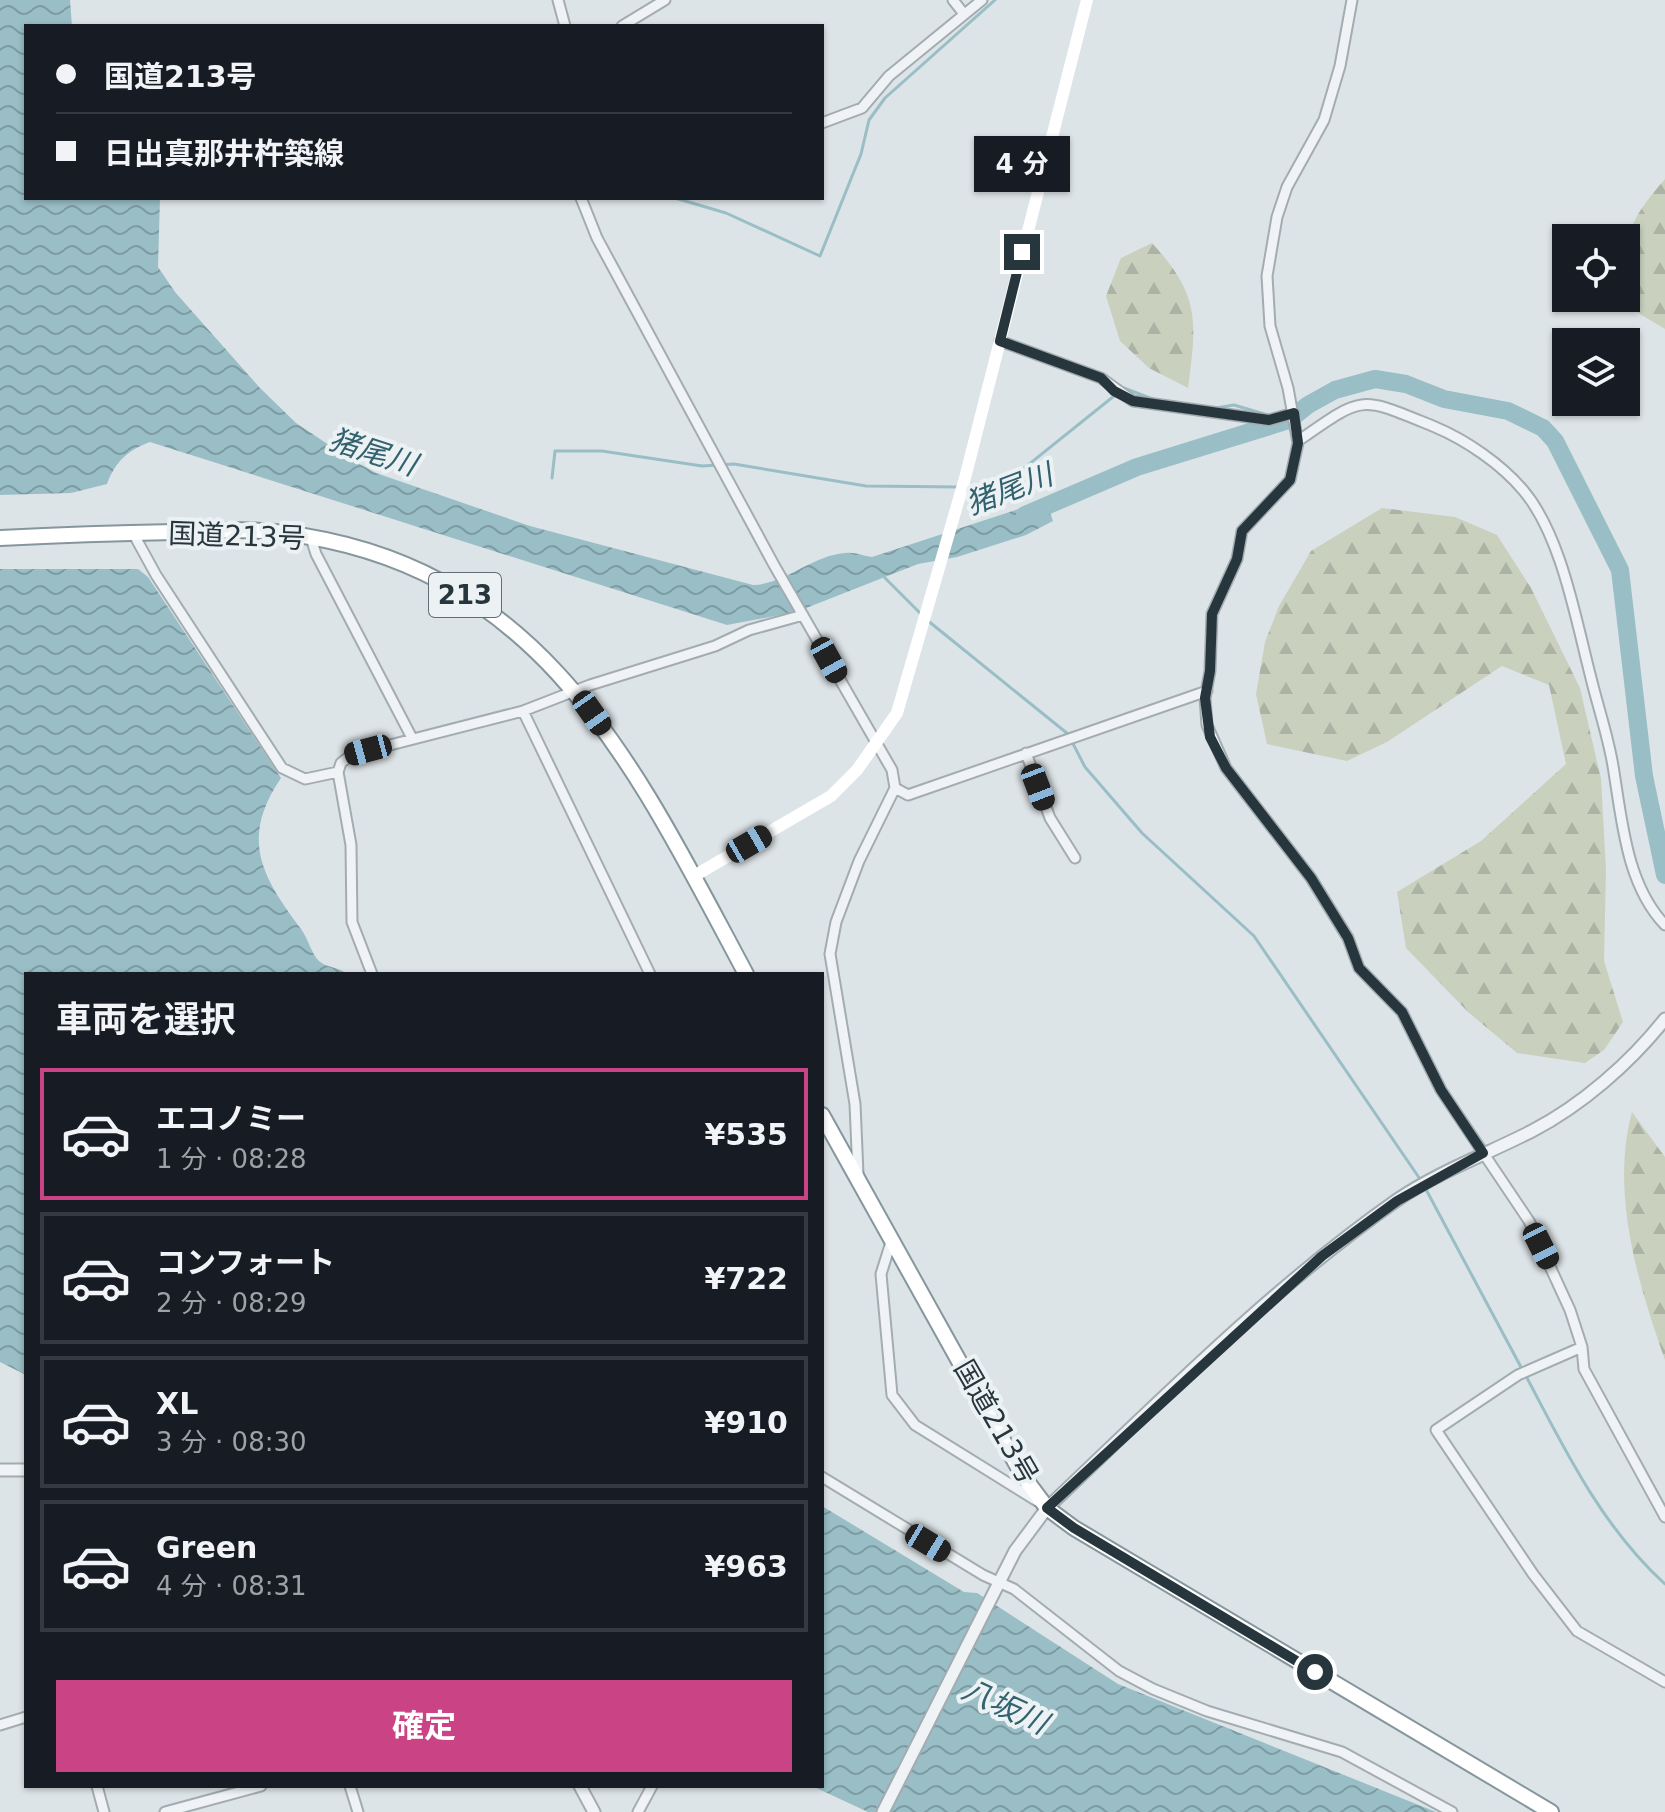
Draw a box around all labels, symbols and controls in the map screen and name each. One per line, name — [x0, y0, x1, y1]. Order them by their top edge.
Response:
text: 国道213号 — [104, 59, 257, 94]
text: 日出真那井杵築線 — [104, 136, 344, 171]
callout: 4 分 — [974, 136, 1070, 192]
text: 4 分 — [995, 149, 1049, 179]
map controls — [1552, 224, 1640, 416]
button: locate — [1552, 224, 1640, 312]
route end — [1004, 234, 1040, 270]
button: layers — [1552, 328, 1640, 416]
water label: 猪尾川 — [325, 421, 424, 483]
water label: 猪尾川 — [961, 455, 1060, 521]
street label: 国道213号 — [168, 517, 306, 555]
road number: 213 — [429, 573, 501, 617]
car — [807, 633, 851, 687]
car — [568, 686, 616, 740]
car — [342, 732, 394, 768]
car — [1018, 760, 1058, 814]
car — [722, 822, 776, 866]
text: 車両を選択 — [56, 999, 236, 1040]
icon: car — [60, 1098, 132, 1170]
text: エコノミー — [156, 1101, 306, 1136]
text: ¥535 — [705, 1117, 788, 1152]
text: 1 分 · 08:28 — [156, 1144, 307, 1174]
car — [1519, 1219, 1563, 1273]
icon: car — [60, 1242, 132, 1314]
text: コンフォート — [156, 1245, 335, 1280]
text: ¥722 — [705, 1261, 788, 1296]
text: 2 分 · 08:29 — [156, 1288, 307, 1318]
street label: 国道213号 — [947, 1354, 1045, 1490]
icon: car — [60, 1386, 132, 1458]
text: XL — [156, 1386, 198, 1421]
text: ¥910 — [705, 1405, 788, 1440]
text: 3 分 · 08:30 — [156, 1427, 307, 1457]
car — [901, 1520, 955, 1566]
icon: car — [60, 1530, 132, 1602]
text: Green — [156, 1530, 257, 1565]
text: ¥963 — [705, 1549, 788, 1584]
text: 4 分 · 08:31 — [156, 1571, 307, 1601]
route start — [1297, 1654, 1333, 1690]
water label: 八坂川 — [957, 1671, 1056, 1742]
button: 確定 — [56, 1680, 792, 1772]

